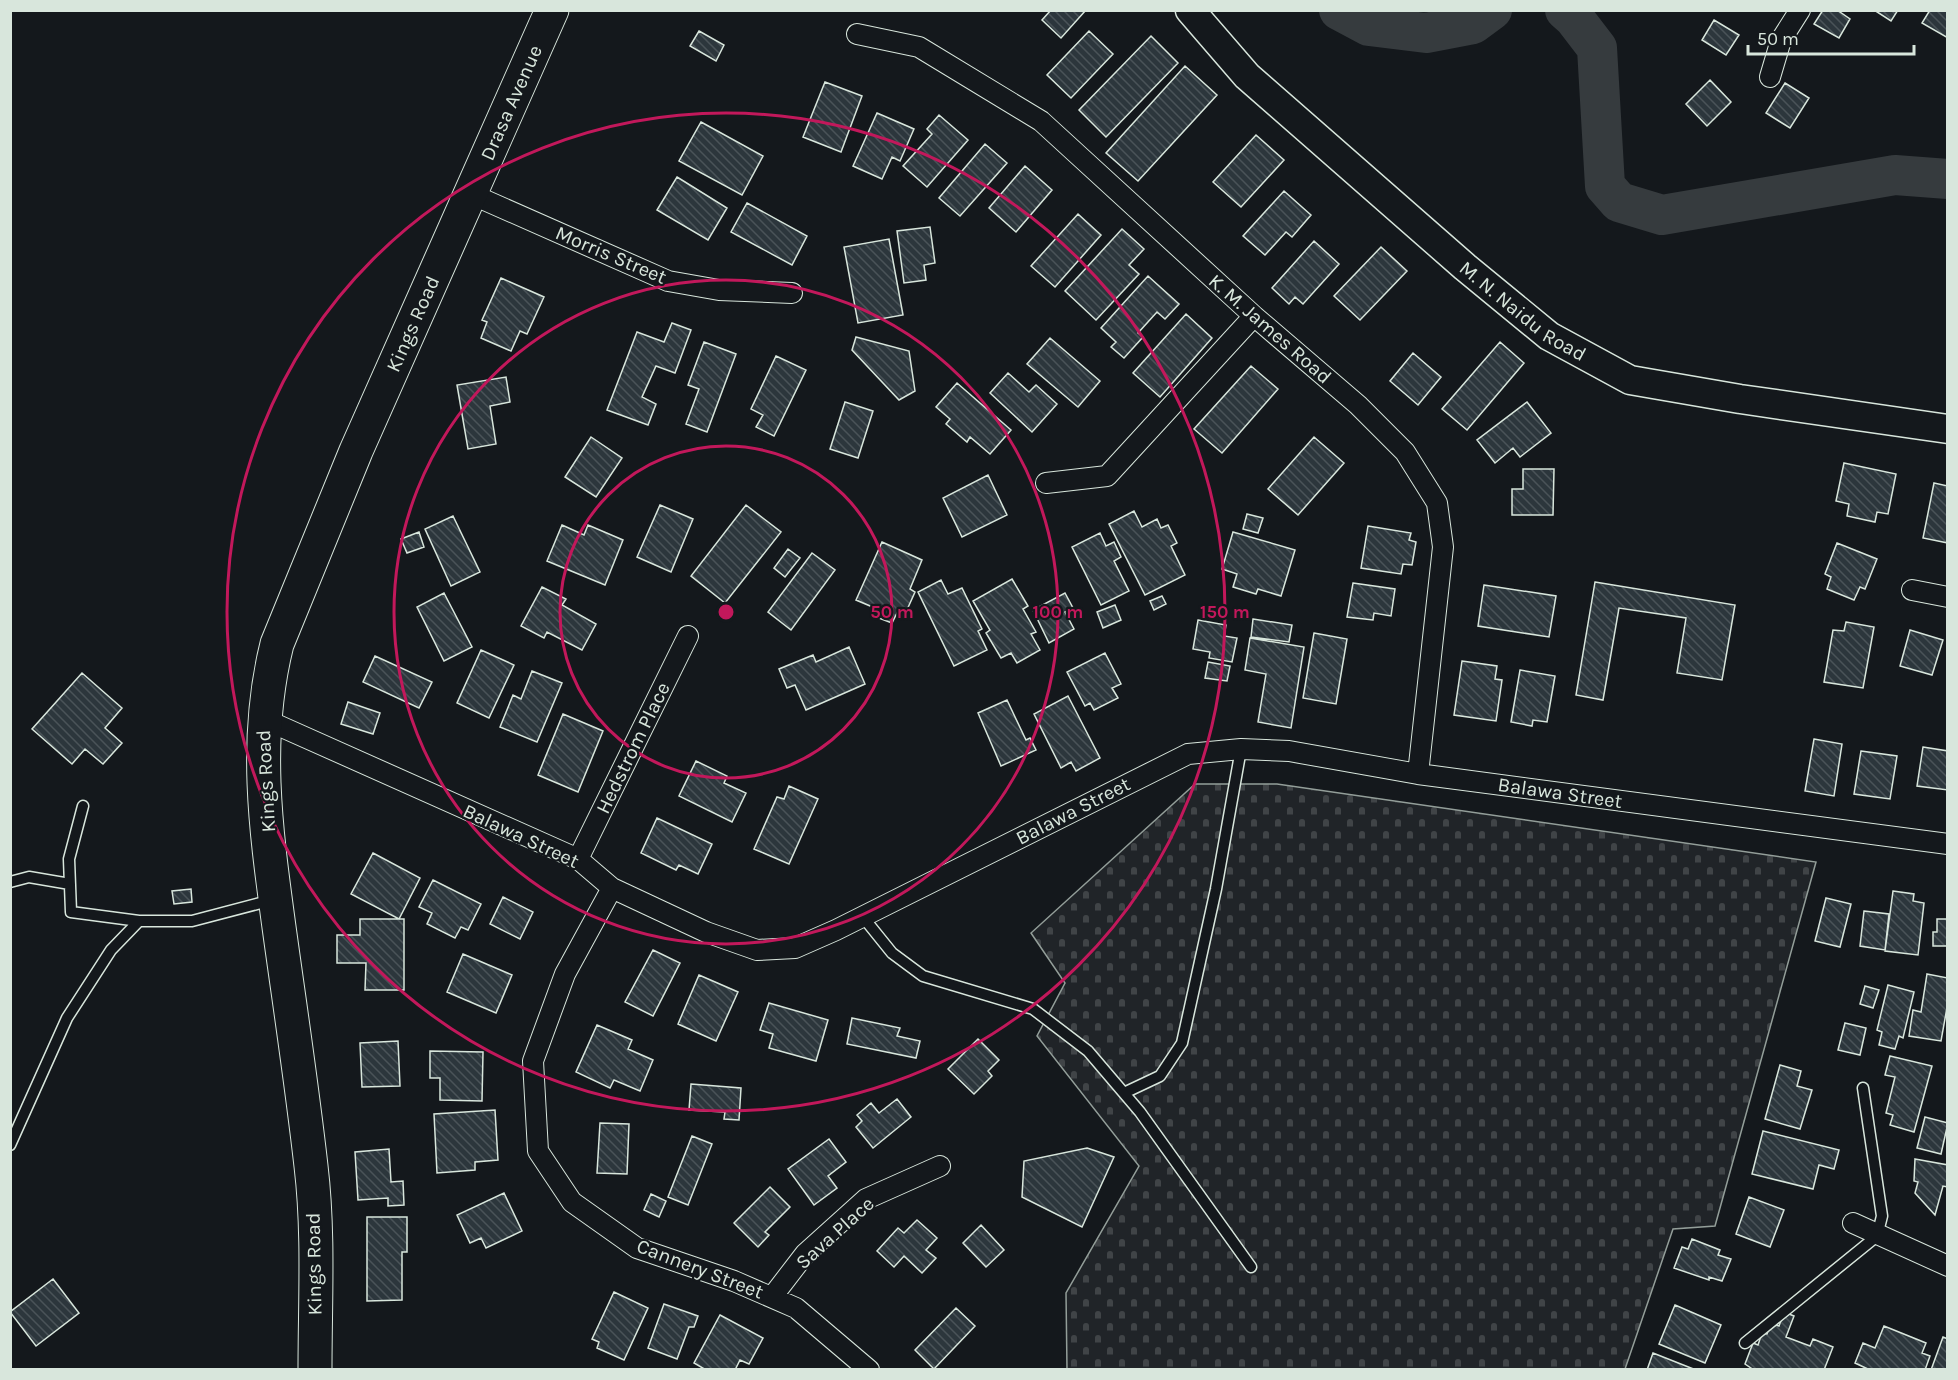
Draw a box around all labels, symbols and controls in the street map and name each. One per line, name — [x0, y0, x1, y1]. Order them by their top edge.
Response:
scale bar — [1748, 18, 1914, 56]
text: 50 m — [1757, 28, 1799, 50]
street label: Drasa Avenue — [475, 41, 546, 164]
street label: Morris Street — [552, 221, 670, 289]
street label: M. N. Naidu Road — [1455, 256, 1590, 366]
street label: K. M. James Road — [1204, 269, 1336, 389]
street label: Kings Road — [381, 272, 444, 375]
text: 50 m — [870, 601, 914, 623]
text: 100 m — [1033, 601, 1083, 623]
text: 150 m — [1200, 601, 1250, 623]
centre of rings — [716, 602, 736, 622]
street label: Hedstrom Place — [591, 679, 675, 817]
street label: Kings Road — [252, 729, 280, 833]
street label: Balawa Street — [1012, 772, 1134, 850]
street label: Balawa Street — [1496, 773, 1624, 813]
street label: Balawa Street — [459, 799, 583, 873]
street label: Sava Place — [791, 1192, 879, 1274]
street label: Kings Road — [302, 1212, 326, 1316]
street label: Cannery Street — [633, 1234, 767, 1304]

